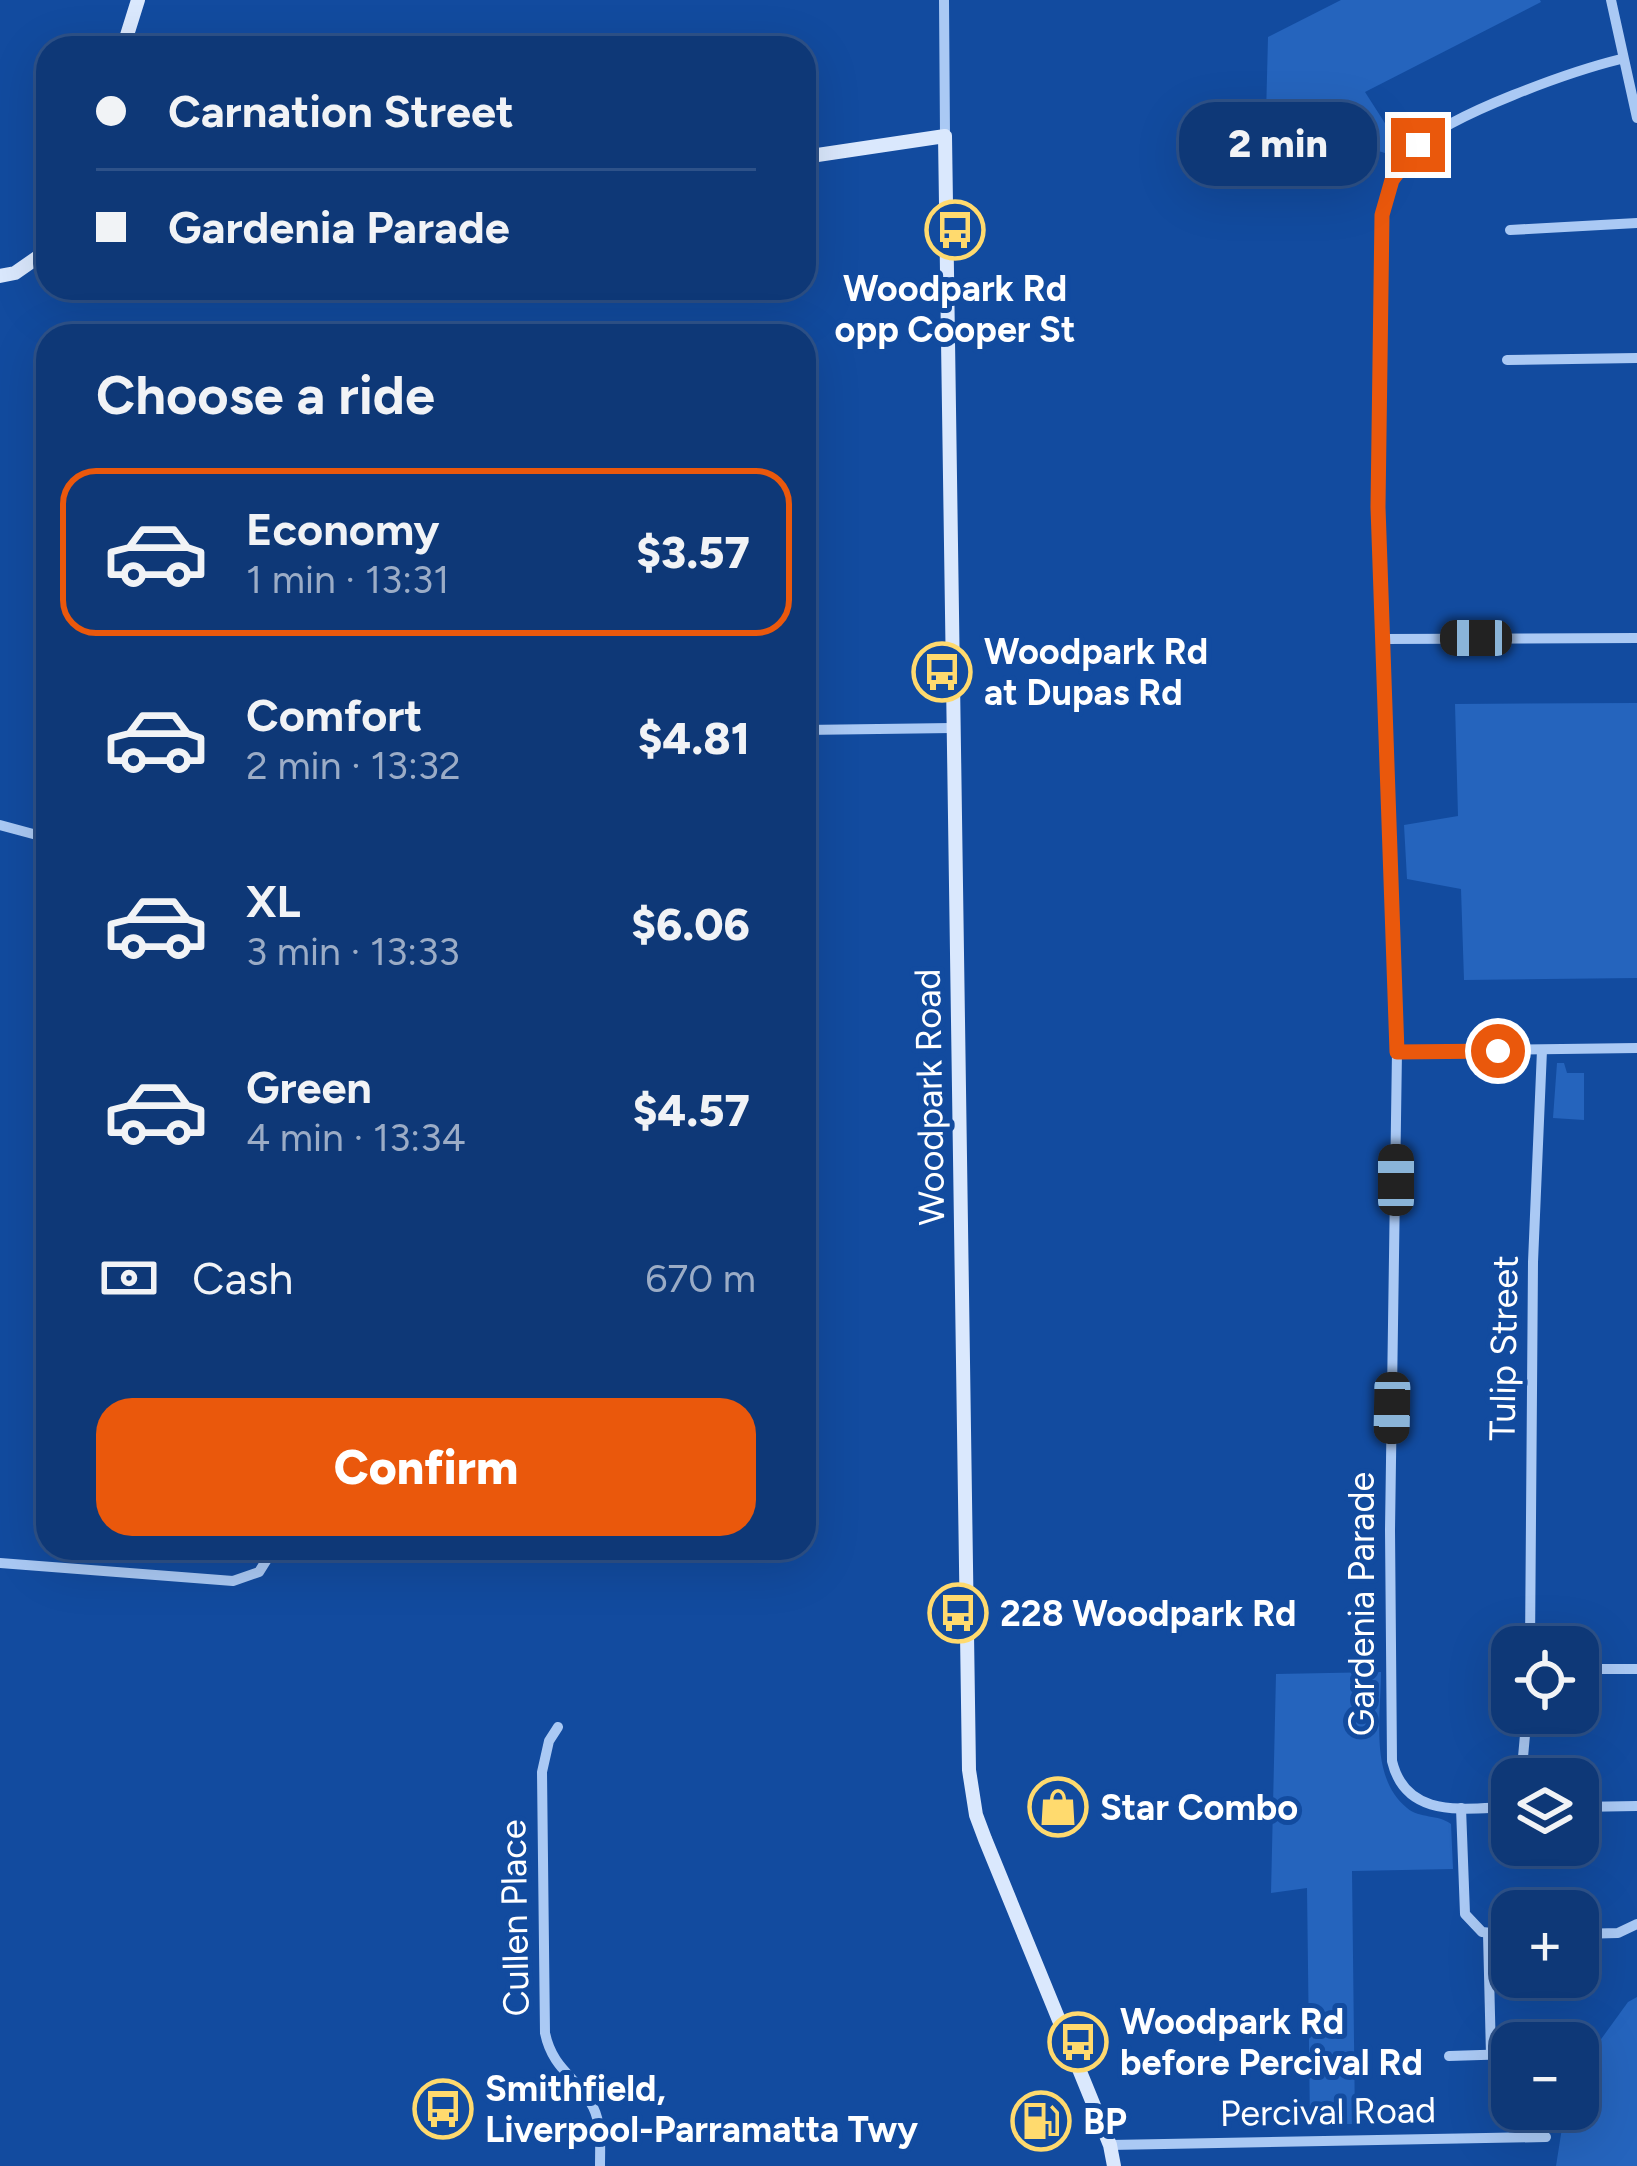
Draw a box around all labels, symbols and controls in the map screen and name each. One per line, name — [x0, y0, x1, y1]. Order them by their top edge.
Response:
text: Carnation Street — [168, 84, 514, 138]
callout: 2 min — [1178, 103, 1376, 187]
route end — [1391, 118, 1445, 172]
text: 2 min — [1228, 120, 1328, 167]
bus stop icon: Woodpark Rd opp Cooper St — [924, 199, 986, 261]
text: Gardenia Parade — [168, 200, 510, 254]
place label: Woodpark Rd opp Cooper St — [835, 267, 1075, 351]
text: Choose a ride — [96, 363, 435, 428]
icon: car — [102, 498, 210, 606]
text: Economy — [246, 502, 439, 556]
text: $3.57 — [636, 525, 750, 579]
text: 1 min · 13:31 — [246, 556, 449, 603]
car — [1440, 620, 1512, 656]
place label: Woodpark Rd at Dupas Rd — [984, 630, 1208, 714]
bus stop icon: Woodpark Rd at Dupas Rd — [911, 641, 973, 703]
icon: car — [102, 684, 210, 792]
text: Comfort — [246, 688, 422, 742]
text: $4.81 — [638, 711, 750, 765]
text: 2 min · 13:32 — [246, 742, 461, 789]
icon: car — [102, 870, 210, 978]
text: XL — [246, 874, 301, 928]
text: $6.06 — [631, 897, 750, 951]
text: 3 min · 13:33 — [246, 928, 460, 975]
street label: Woodpark Road — [906, 968, 953, 1226]
route start — [1471, 1024, 1525, 1078]
icon: car — [102, 1056, 210, 1164]
text: Green — [246, 1060, 372, 1114]
text: $4.57 — [633, 1083, 750, 1137]
text: 4 min · 13:34 — [246, 1114, 466, 1161]
car — [1378, 1144, 1414, 1216]
icon: cash — [96, 1245, 162, 1311]
text: Cash — [192, 1251, 293, 1305]
text: 670 m — [645, 1255, 756, 1302]
street label: Tulip Street — [1480, 1255, 1527, 1441]
car — [1373, 1372, 1411, 1444]
button: Confirm — [96, 1398, 756, 1536]
street label: Gardenia Parade — [1340, 1472, 1383, 1736]
bus stop icon: 228 Woodpark Rd — [927, 1582, 989, 1644]
place label: 228 Woodpark Rd — [1000, 1592, 1297, 1635]
map controls — [1491, 1626, 1599, 2130]
button: locate — [1491, 1626, 1599, 1734]
button: layers — [1491, 1758, 1599, 1866]
shop icon: Star Combo — [1027, 1776, 1089, 1838]
place label: Star Combo — [1100, 1786, 1298, 1829]
street label: Cullen Place — [491, 1819, 538, 2017]
button: + — [1491, 1890, 1599, 1998]
place label: Woodpark Rd before Percival Rd — [1120, 2000, 1423, 2084]
bus stop icon: Woodpark Rd before Percival Rd — [1047, 2011, 1109, 2073]
button: − — [1491, 2022, 1599, 2130]
place label: Smithfield, Liverpool-Parramatta Twy — [485, 2067, 918, 2151]
bus stop icon: Smithfield, Liverpool-Parramatta Twy — [412, 2078, 474, 2140]
street label: Percival Road — [1219, 2088, 1437, 2135]
fuel station icon: BP — [1010, 2090, 1072, 2152]
place label: BP — [1083, 2100, 1127, 2143]

